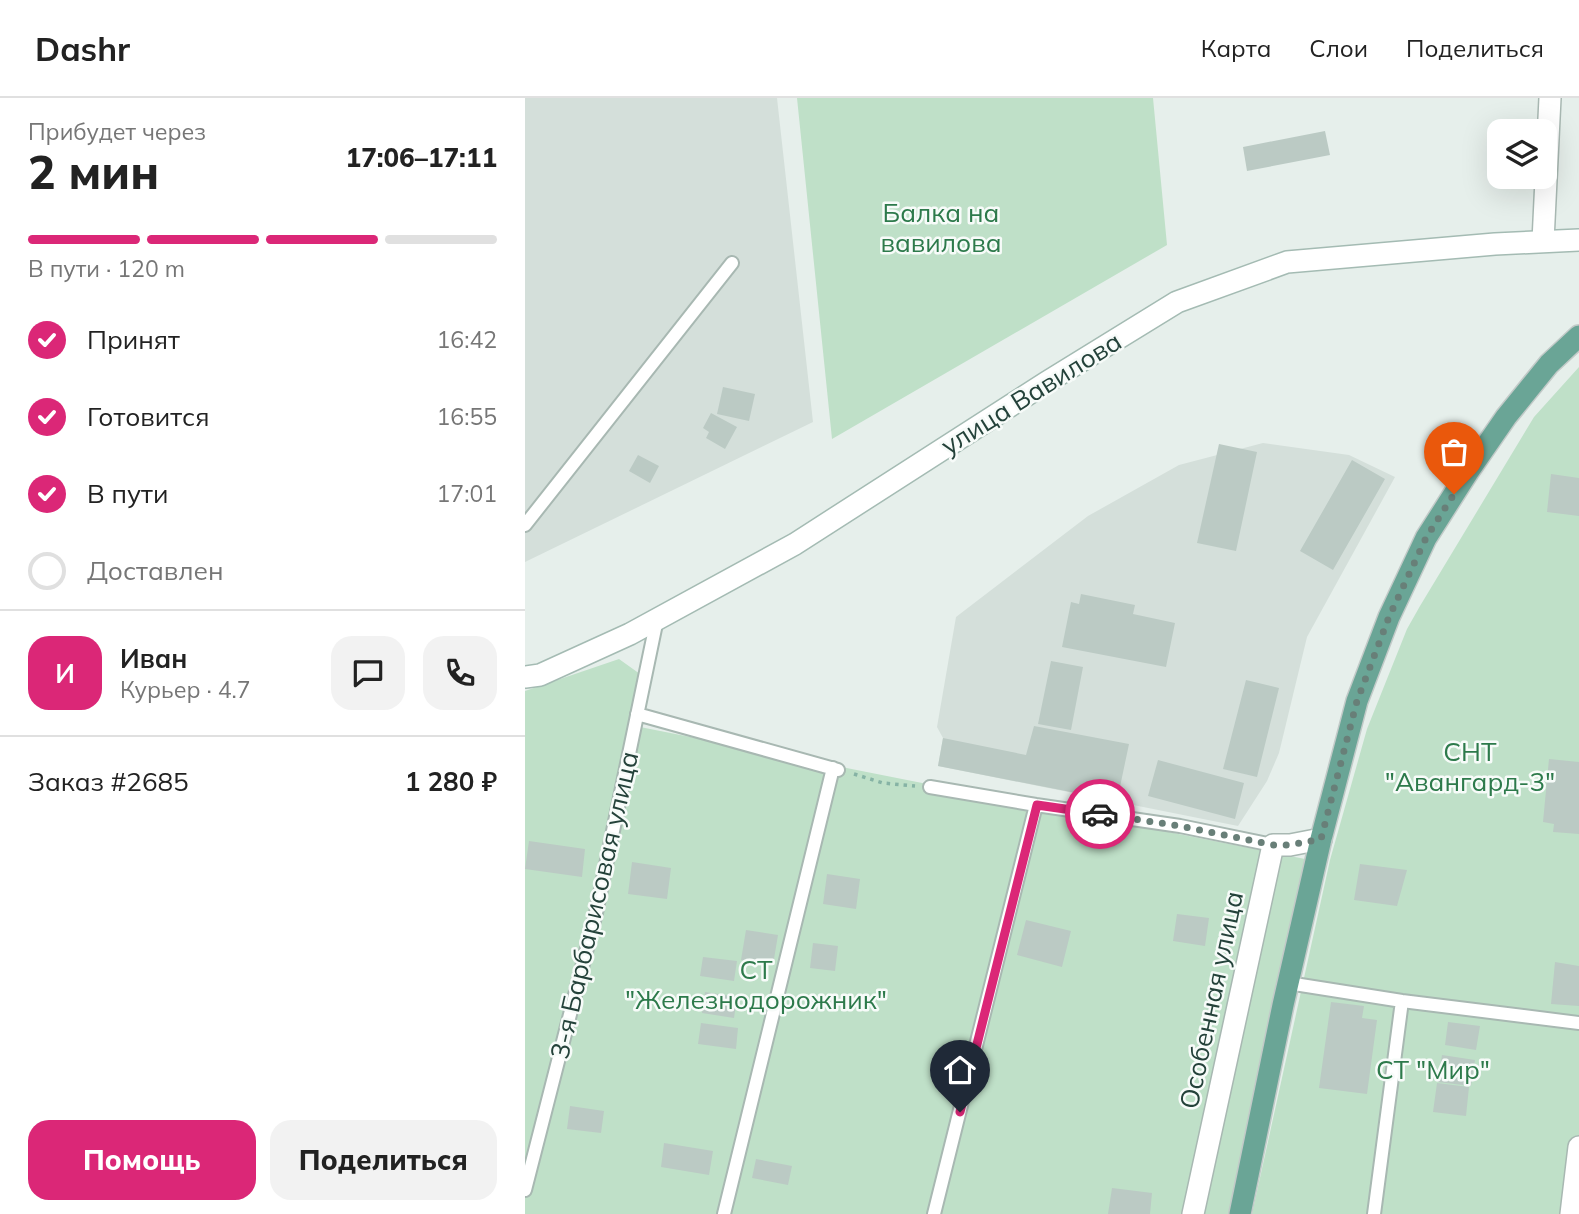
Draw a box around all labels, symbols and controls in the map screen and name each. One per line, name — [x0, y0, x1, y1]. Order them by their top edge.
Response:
text: Dashr — [35, 28, 130, 69]
text: Карта — [1201, 33, 1271, 63]
text: Слои — [1309, 33, 1368, 63]
text: Поделиться — [1406, 33, 1544, 63]
text: Прибудет через — [28, 117, 206, 146]
map controls — [1487, 119, 1557, 189]
button: layers — [1487, 119, 1557, 189]
text: 17:06–17:11 — [346, 141, 497, 174]
text: 2 мин — [28, 143, 159, 201]
park label: Балка на вавилова — [880, 196, 1002, 259]
text: В пути · 120 m — [28, 254, 185, 283]
icon: check — [28, 321, 66, 359]
text: Принят — [87, 323, 180, 356]
street label: улица Вавилова — [935, 324, 1127, 462]
text: 16:42 — [437, 325, 497, 354]
icon: check — [28, 398, 66, 436]
text: Готовится — [87, 400, 210, 433]
text: 16:55 — [437, 402, 497, 431]
pin — [1424, 422, 1484, 494]
icon: bag — [1435, 433, 1473, 471]
icon: check — [28, 475, 66, 513]
text: В пути — [87, 477, 168, 510]
text: 17:01 — [437, 479, 497, 508]
text: Доставлен — [87, 554, 224, 587]
button: chat — [331, 636, 405, 710]
button: phone — [423, 636, 497, 710]
text: Иван — [120, 642, 187, 675]
text: И — [55, 657, 75, 690]
text: Курьер · 4.7 — [120, 675, 251, 704]
park label: СНТ "Авангард-3" — [1385, 735, 1555, 798]
street label: 3-я Барбарисовая улица — [543, 748, 645, 1062]
text: Заказ #2685 — [28, 765, 189, 798]
text: 1 280 ₽ — [405, 765, 497, 798]
courier — [1065, 779, 1135, 849]
icon: car — [1081, 795, 1119, 833]
street label: Особенная улица — [1172, 888, 1250, 1112]
park label: СТ "Железнодорожник" — [625, 953, 887, 1016]
pin — [930, 1040, 990, 1112]
icon: home — [941, 1051, 979, 1089]
park label: СТ "Мир" — [1376, 1053, 1490, 1086]
button: Помощь — [28, 1120, 256, 1200]
button: Поделиться — [270, 1120, 497, 1200]

